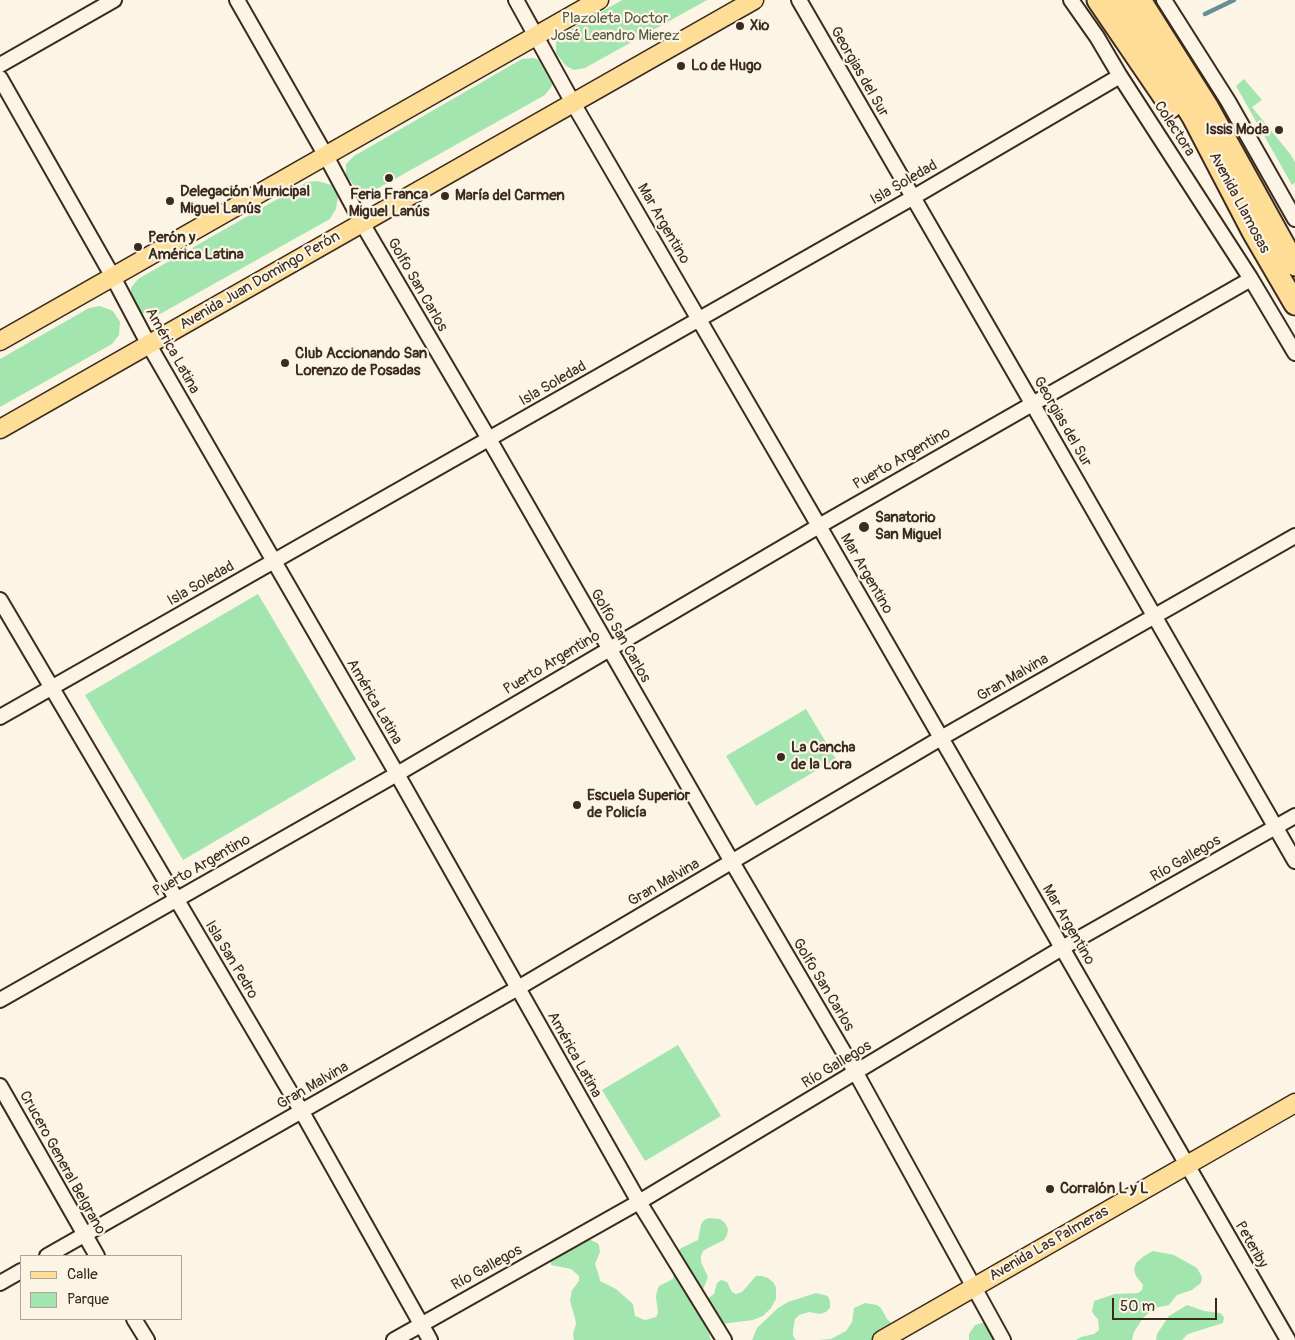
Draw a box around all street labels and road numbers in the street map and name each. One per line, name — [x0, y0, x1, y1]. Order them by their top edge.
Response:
street label: Georgias del Sur — [826, 24, 892, 120]
street label: Colectora — [1149, 98, 1199, 160]
street label: Avenida Llamosas — [1205, 149, 1273, 257]
street label: Isla Soledad — [867, 157, 941, 209]
street label: Mar Argentino — [633, 181, 693, 267]
street label: Avenida Juan Domingo Perón — [177, 228, 343, 334]
street label: Golfo San Carlos — [383, 235, 451, 335]
street label: América Latina — [141, 305, 203, 397]
street label: Isla Soledad — [516, 358, 590, 410]
street label: Georgias del Sur — [1029, 374, 1095, 470]
street label: Puerto Argentino — [850, 424, 954, 494]
street label: Mar Argentino — [836, 531, 896, 617]
street label: Isla Soledad — [164, 558, 238, 610]
street label: Golfo San Carlos — [586, 586, 654, 686]
street label: Puerto Argentino — [500, 627, 604, 699]
street label: Gran Malvina — [974, 650, 1052, 706]
street label: América Latina — [342, 656, 406, 748]
street label: Puerto Argentino — [150, 831, 254, 901]
street label: Río Gallegos — [1148, 832, 1224, 886]
street label: Gran Malvina — [625, 855, 703, 911]
street label: Mar Argentino — [1038, 882, 1098, 968]
street label: Isla San Pedro — [201, 918, 261, 1002]
street label: Golfo San Carlos — [788, 935, 858, 1035]
street label: América Latina — [543, 1009, 605, 1101]
street label: Río Gallegos — [799, 1037, 875, 1093]
street label: Gran Malvina — [274, 1058, 352, 1114]
street label: Crucero General Belgrano — [15, 1088, 109, 1238]
street label: Avenida Las Palmeras — [986, 1203, 1112, 1285]
street label: Peteriby — [1230, 1218, 1272, 1272]
street label: Río Gallegos — [449, 1241, 525, 1295]

